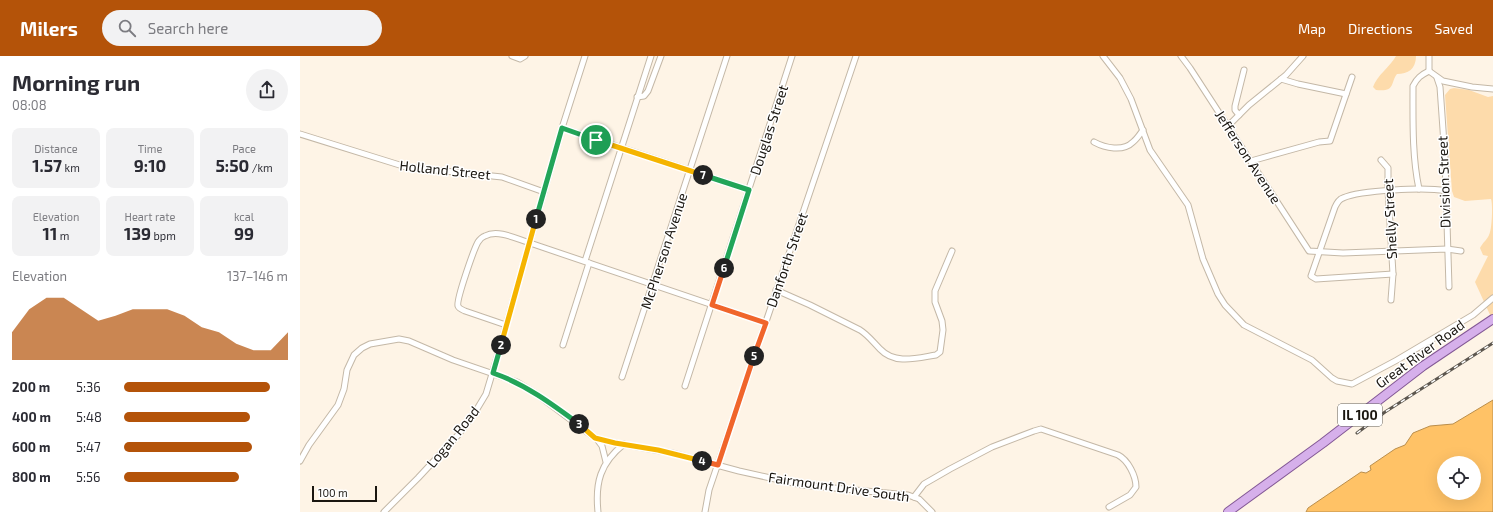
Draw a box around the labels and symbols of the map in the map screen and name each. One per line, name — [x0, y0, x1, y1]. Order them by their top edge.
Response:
street label: Douglas Street — [746, 83, 791, 177]
street label: Jefferson Avenue — [1212, 107, 1285, 207]
pin — [579, 123, 613, 157]
street label: Division Street — [1433, 136, 1454, 228]
street label: Holland Street — [399, 156, 491, 183]
pin: 7 — [693, 165, 713, 185]
street label: Shelly Street — [1379, 178, 1400, 260]
street label: McPherson Avenue — [637, 190, 690, 311]
pin: 1 — [526, 209, 546, 229]
street label: Danforth Street — [762, 210, 811, 310]
pin: 6 — [714, 258, 734, 278]
street label: Great River Road — [1372, 316, 1467, 391]
pin: 2 — [491, 335, 511, 355]
pin: 5 — [744, 346, 764, 366]
street label: Logan Road — [423, 403, 483, 471]
road number: IL 100 — [1338, 404, 1382, 426]
pin: 3 — [569, 414, 589, 434]
pin: 4 — [692, 451, 712, 471]
street label: Fairmount Drive South — [767, 468, 911, 505]
scale bar — [312, 484, 377, 503]

